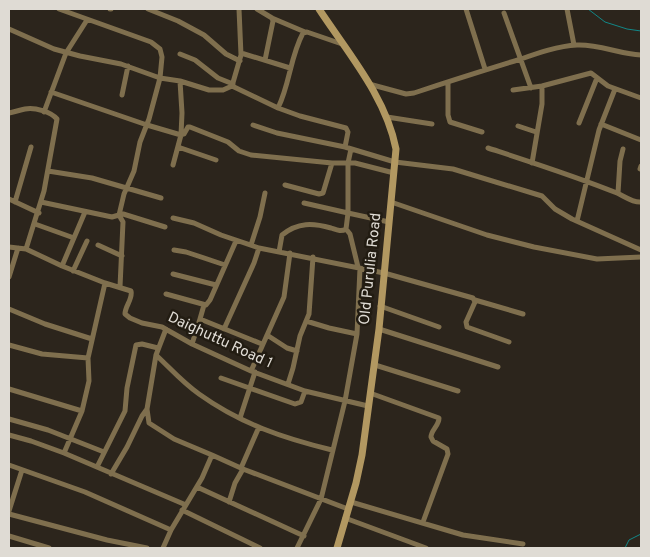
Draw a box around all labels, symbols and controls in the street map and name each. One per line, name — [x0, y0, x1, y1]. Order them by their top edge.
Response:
street label: Old Purulia Road — [356, 212, 386, 326]
street label: Daighuttu Road 1 — [165, 308, 275, 374]

